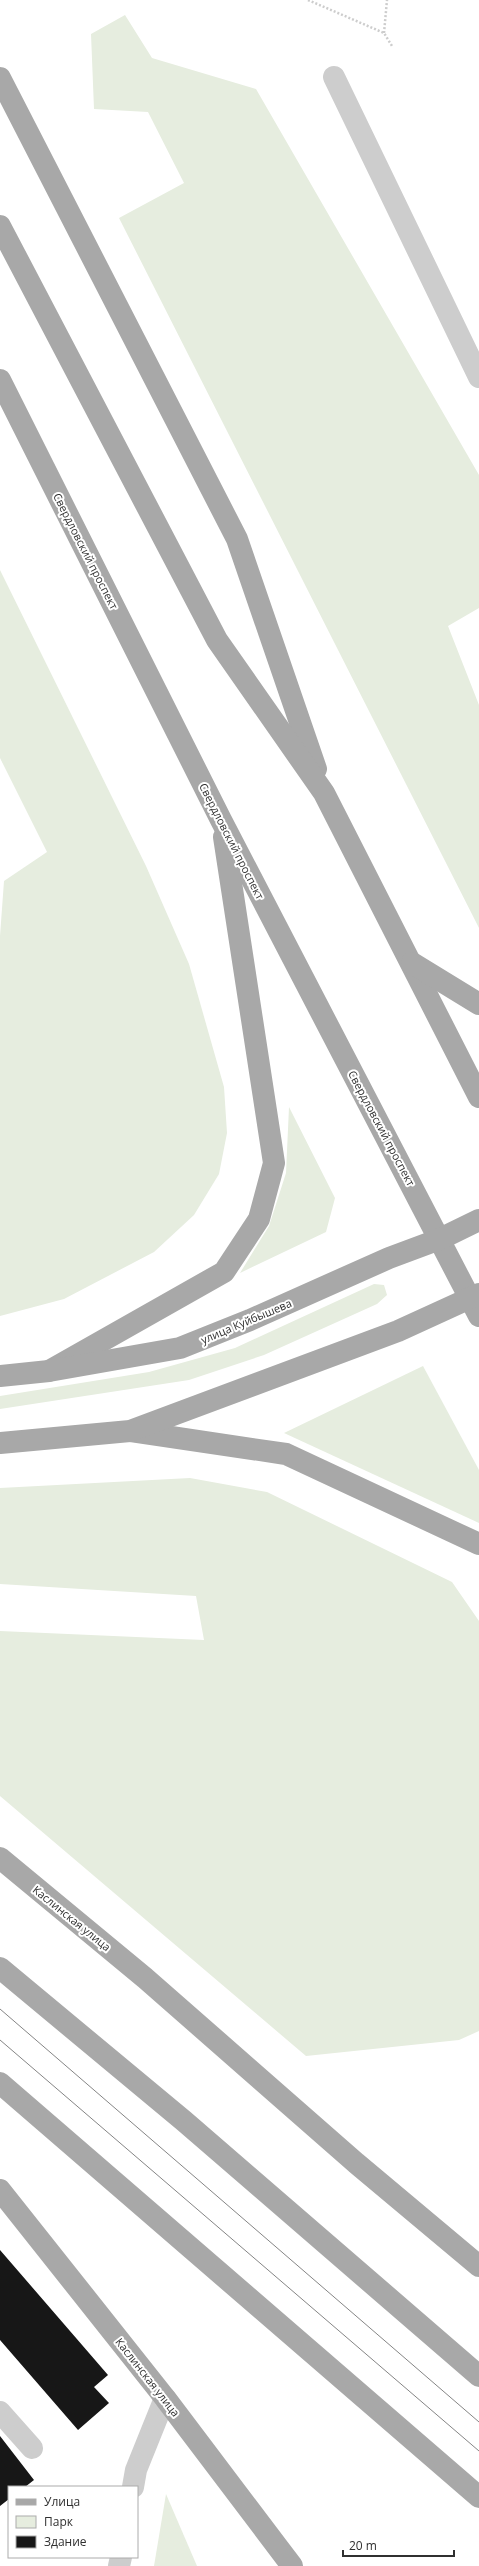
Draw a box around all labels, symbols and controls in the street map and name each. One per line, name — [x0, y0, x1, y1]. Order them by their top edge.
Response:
street label: Свердловский проспект — [50, 490, 122, 612]
street label: Свердловский проспект — [196, 780, 268, 902]
street label: Свердловский проспект — [345, 1068, 419, 1188]
street label: улица Куйбышева — [198, 1295, 294, 1347]
street label: Каслинская улица — [30, 1882, 114, 1954]
street label: Каслинская улица — [112, 2334, 184, 2420]
legend — [8, 2486, 138, 2558]
text: Улица — [44, 2493, 80, 2510]
text: Парк — [44, 2513, 74, 2530]
scale bar — [343, 2532, 454, 2558]
text: Здание — [44, 2533, 87, 2550]
text: 20 m — [349, 2537, 377, 2554]

